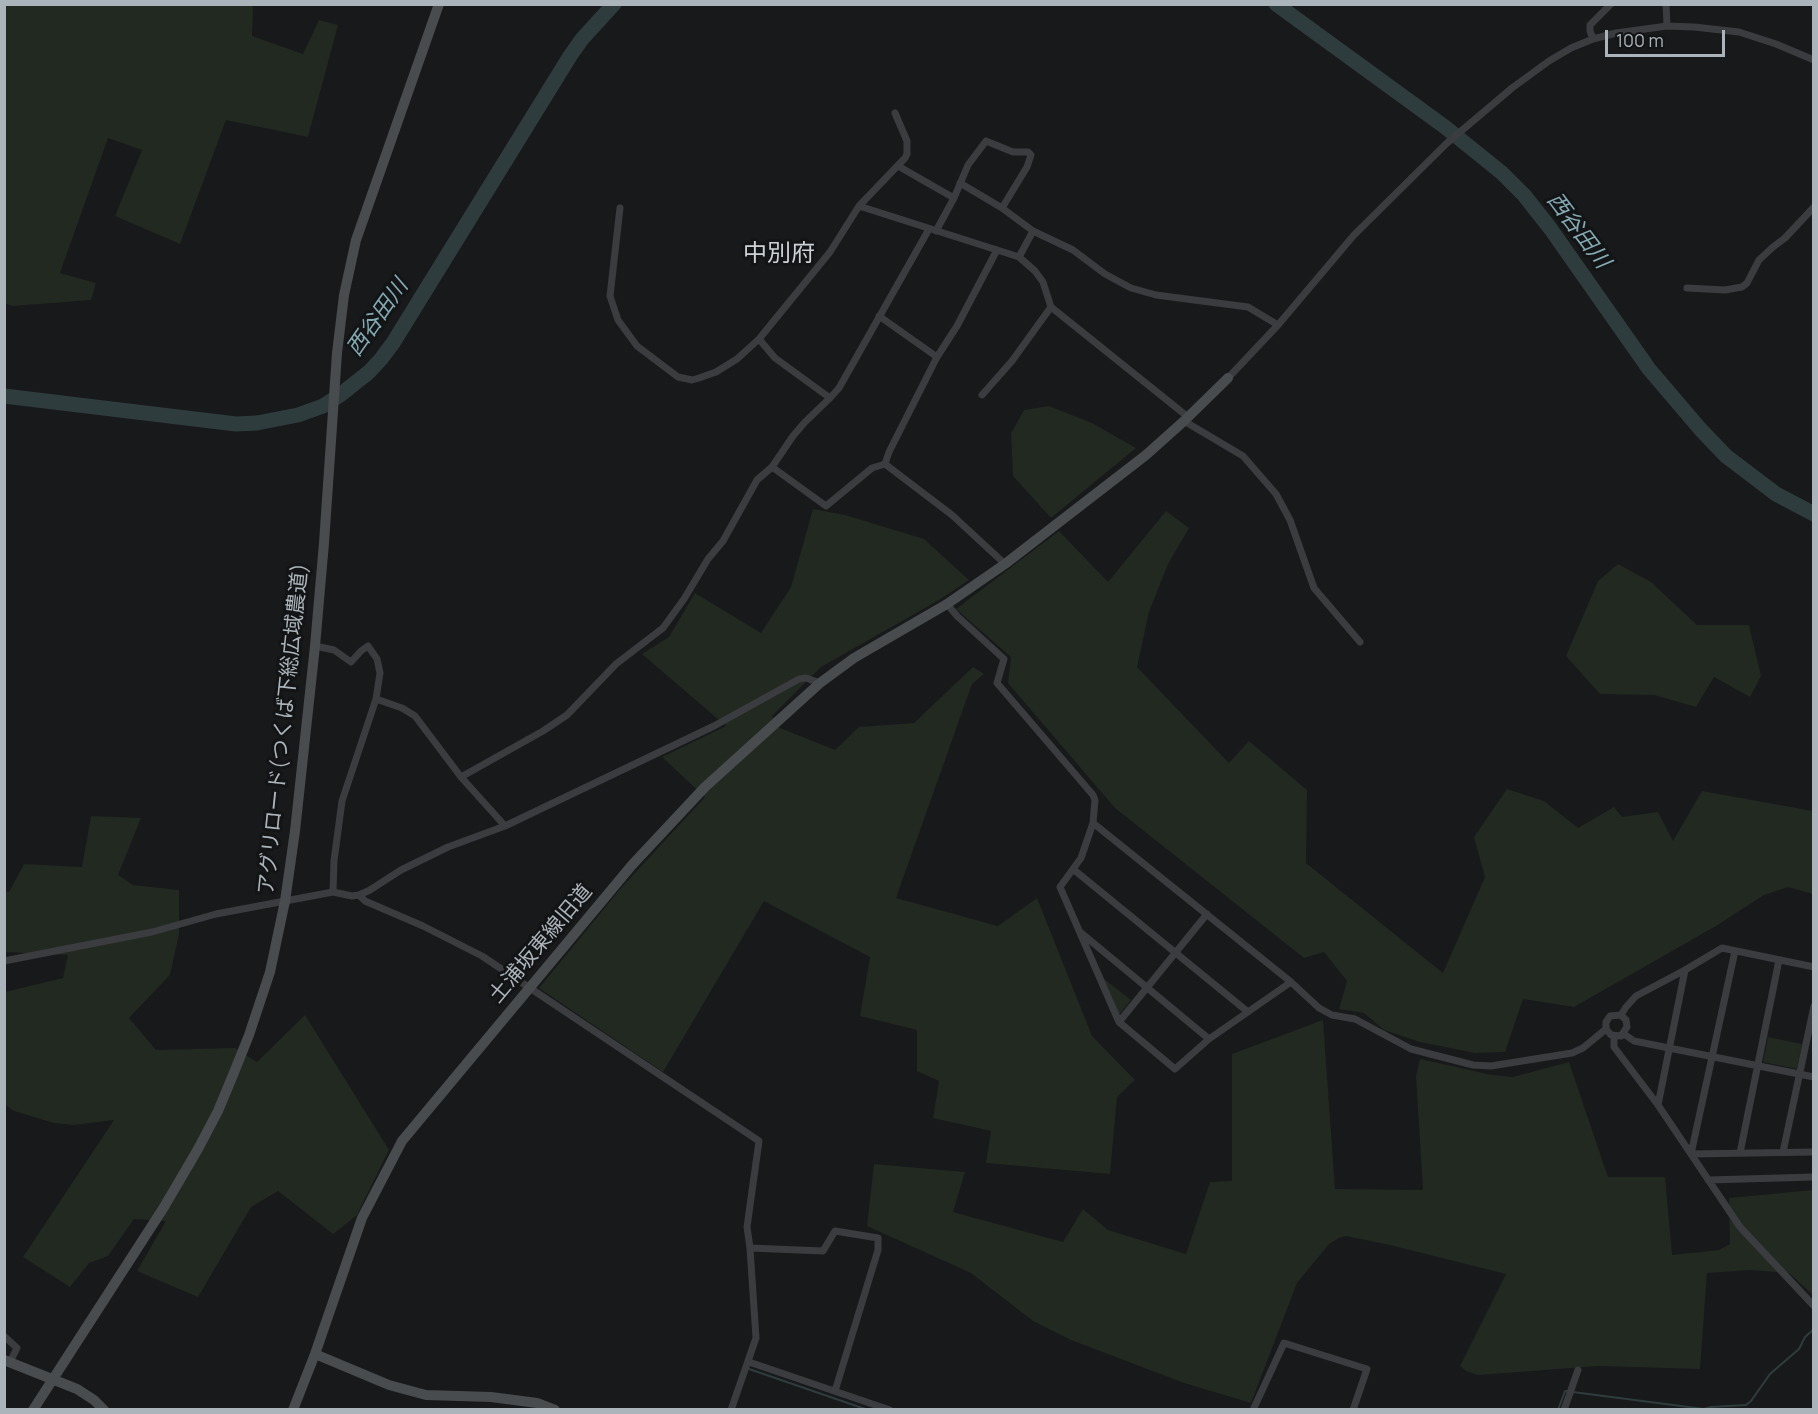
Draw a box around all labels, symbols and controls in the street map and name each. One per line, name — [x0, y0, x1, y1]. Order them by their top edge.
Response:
scale bar — [1608, 18, 1728, 56]
text: 100 m — [1616, 28, 1664, 52]
water label: 西谷田川 — [1541, 188, 1615, 274]
district label: 中別府 — [743, 240, 815, 268]
water label: 西谷田川 — [342, 274, 414, 362]
street label: アグリロード(つくば下総広域農道) — [254, 562, 314, 896]
street label: 土浦坂東線旧道 — [484, 880, 598, 1008]

